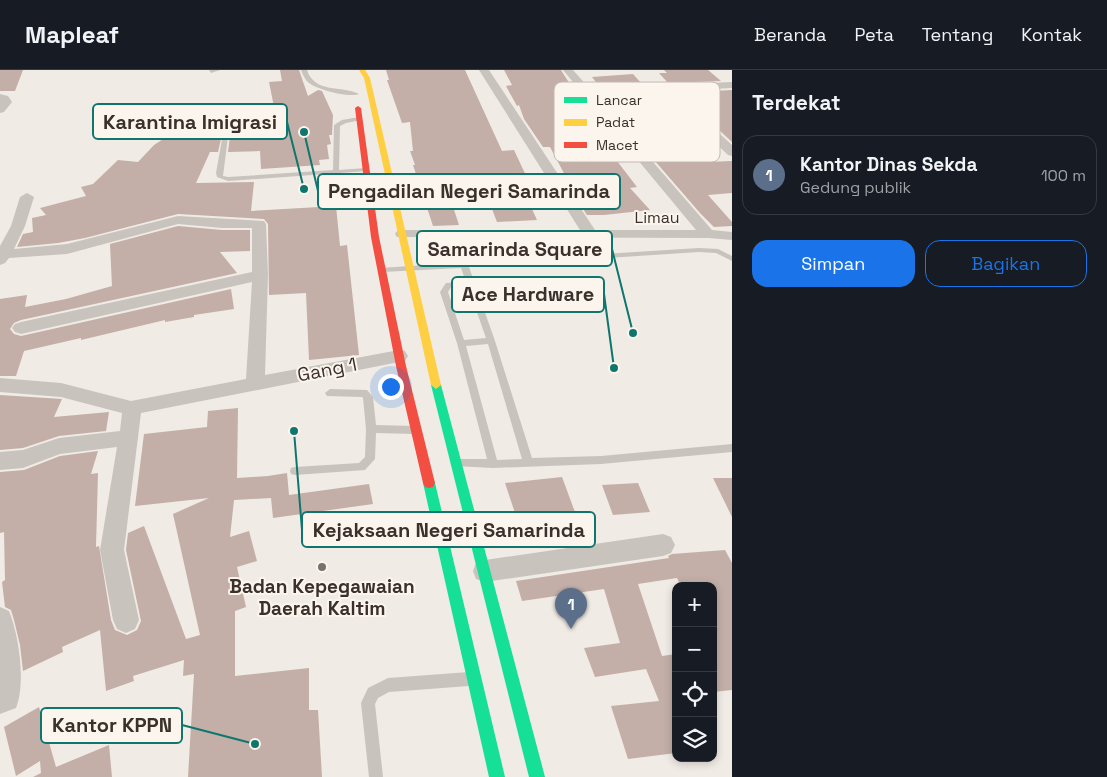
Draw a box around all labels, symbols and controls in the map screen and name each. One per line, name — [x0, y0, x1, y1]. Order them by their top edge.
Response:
text: Mapleaf — [25, 19, 119, 50]
text: Beranda — [754, 23, 826, 46]
text: Peta — [854, 23, 894, 46]
text: Tentang — [922, 23, 993, 46]
text: Kontak — [1021, 23, 1082, 46]
legend — [554, 82, 720, 162]
text: Terdekat — [752, 89, 841, 116]
text: Lancar — [596, 91, 642, 109]
callout: Karantina Imigrasi — [93, 104, 287, 139]
text: Karantina Imigrasi — [103, 109, 277, 135]
text: Padat — [596, 113, 635, 131]
text: Macet — [596, 136, 639, 154]
text: Kantor Dinas Sekda — [800, 152, 977, 177]
text: 1 — [765, 165, 773, 186]
text: 100 m — [1041, 165, 1086, 186]
callout: Pengadilan Negeri Samarinda — [318, 174, 620, 209]
text: Gedung publik — [800, 177, 911, 198]
text: Pengadilan Negeri Samarinda — [328, 178, 610, 204]
street label: Limau — [634, 207, 680, 228]
callout: Samarinda Square — [417, 231, 612, 266]
text: Samarinda Square — [427, 236, 603, 262]
button: Simpan — [752, 240, 915, 287]
button: Bagikan — [925, 240, 1087, 287]
callout: Ace Hardware — [452, 277, 604, 312]
text: Ace Hardware — [462, 281, 594, 307]
street label: Gang 1 — [295, 351, 359, 387]
your location — [378, 374, 404, 400]
callout: Kejaksaan Negeri Samarinda — [302, 512, 595, 547]
text: Kejaksaan Negeri Samarinda — [313, 517, 586, 543]
marker: Badan Kepegawaian Daerah Kaltim — [316, 561, 328, 573]
place label: Badan Kepegawaian Daerah Kaltim — [229, 574, 415, 621]
map controls — [672, 582, 717, 762]
button: + — [672, 582, 717, 627]
pin: 1 — [555, 588, 587, 629]
button: − — [672, 627, 717, 672]
button: locate — [672, 672, 717, 717]
callout: Kantor KPPN — [41, 708, 182, 743]
text: Kantor KPPN — [52, 712, 172, 738]
button: layers — [672, 717, 717, 762]

